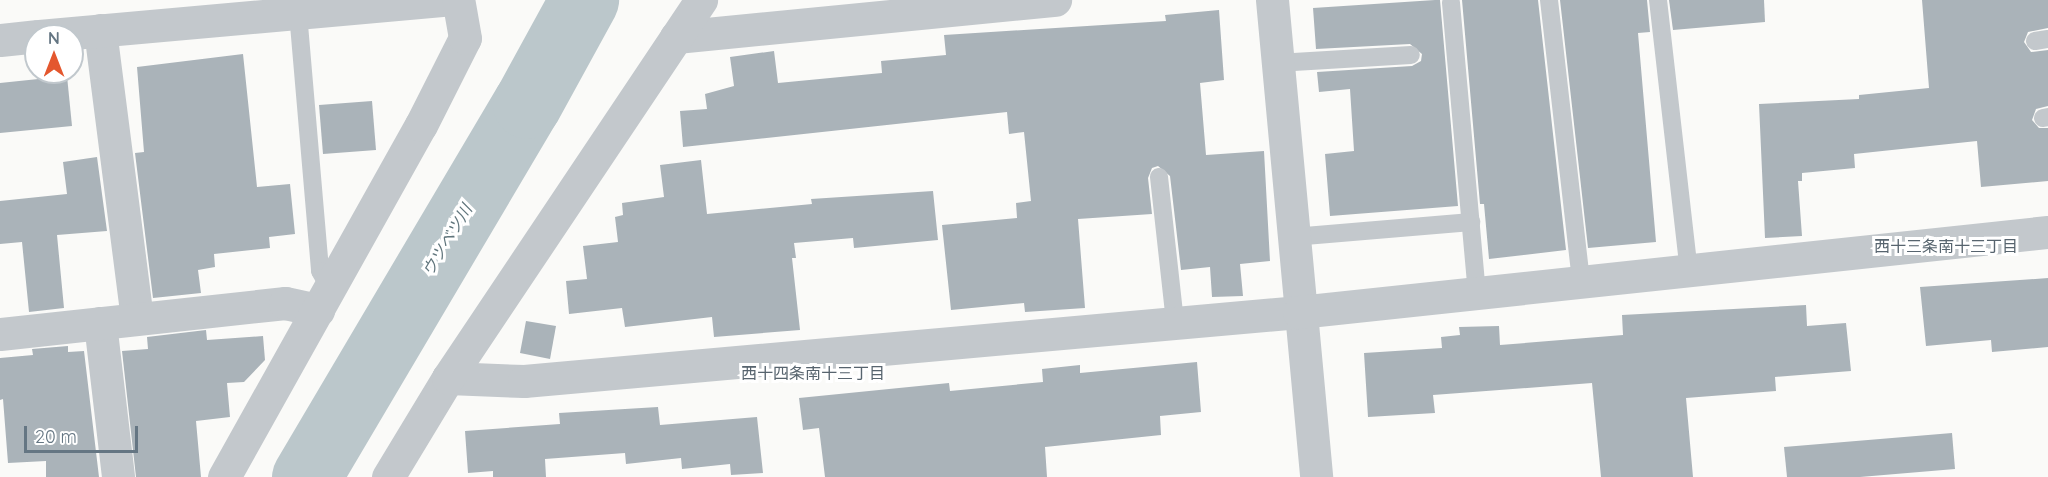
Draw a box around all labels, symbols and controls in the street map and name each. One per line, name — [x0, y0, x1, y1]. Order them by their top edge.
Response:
north arrow — [24, 24, 84, 84]
text: N — [48, 28, 60, 48]
water label: ウツベツ川 — [418, 201, 476, 279]
district label: 西十三条南十三丁目 — [1874, 236, 2018, 256]
district label: 西十四条南十三丁目 — [741, 363, 885, 383]
scale bar — [27, 414, 141, 452]
text: 20 m — [35, 425, 77, 448]

